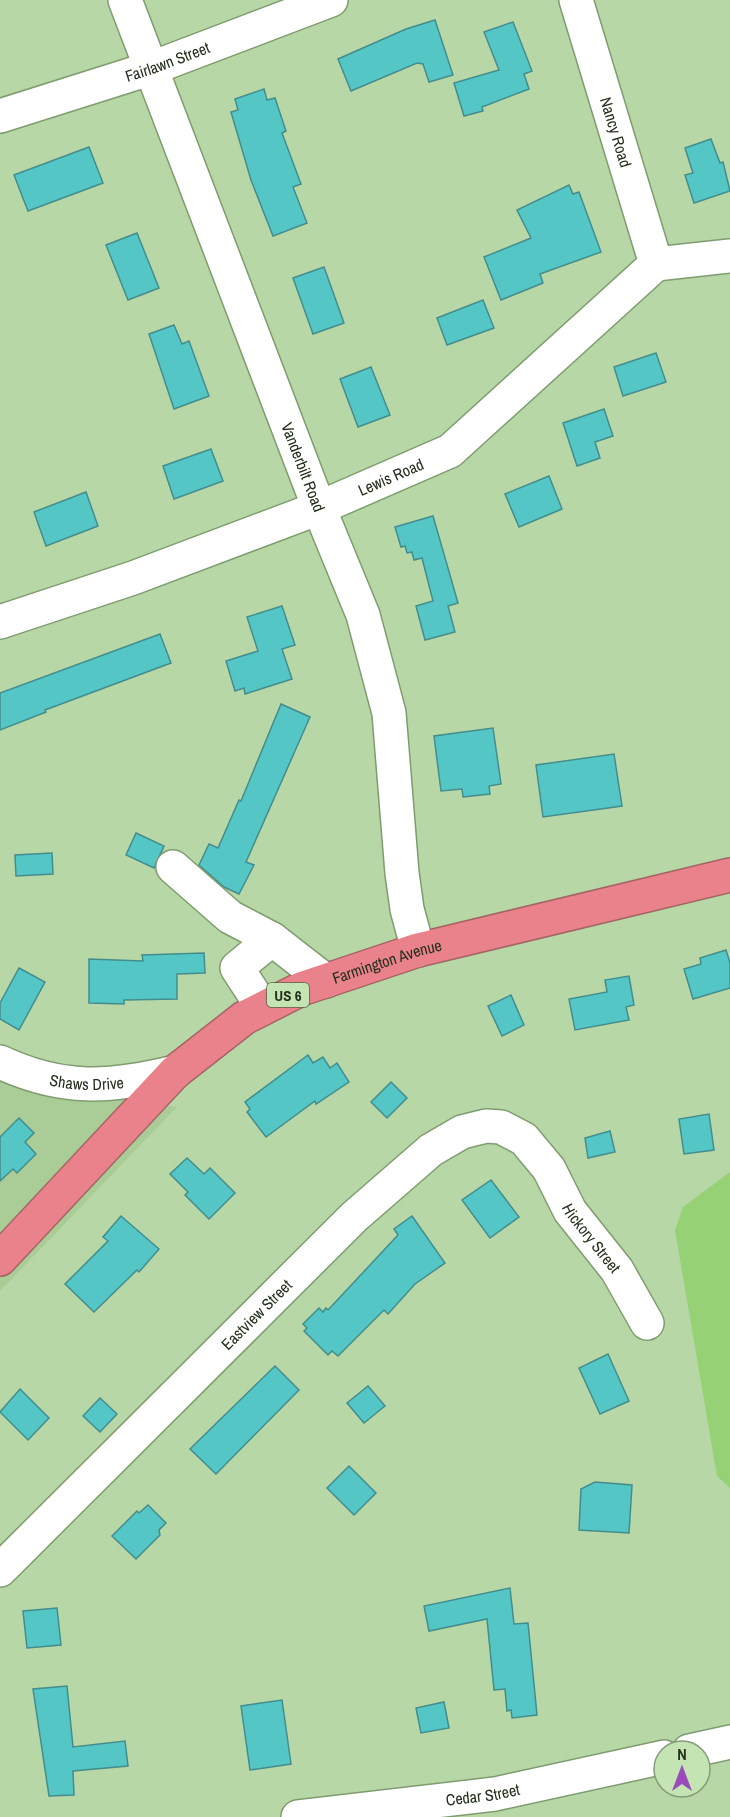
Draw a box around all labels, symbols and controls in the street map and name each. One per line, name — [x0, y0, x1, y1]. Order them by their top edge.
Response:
street label: Fairlawn Street — [122, 36, 213, 87]
street label: Nancy Road — [595, 94, 637, 170]
street label: Vanderbilt Road — [276, 419, 330, 515]
street label: Lewis Road — [355, 453, 427, 501]
street label: Farmington Avenue — [329, 934, 444, 989]
road number: US 6 — [267, 983, 309, 1007]
street label: Shaws Drive — [48, 1069, 125, 1095]
street label: Hickory Street — [557, 1200, 626, 1278]
street label: Eastview Street — [216, 1274, 297, 1355]
north arrow — [652, 1739, 712, 1799]
text: N — [677, 1743, 687, 1765]
street label: Cedar Street — [444, 1778, 522, 1811]

